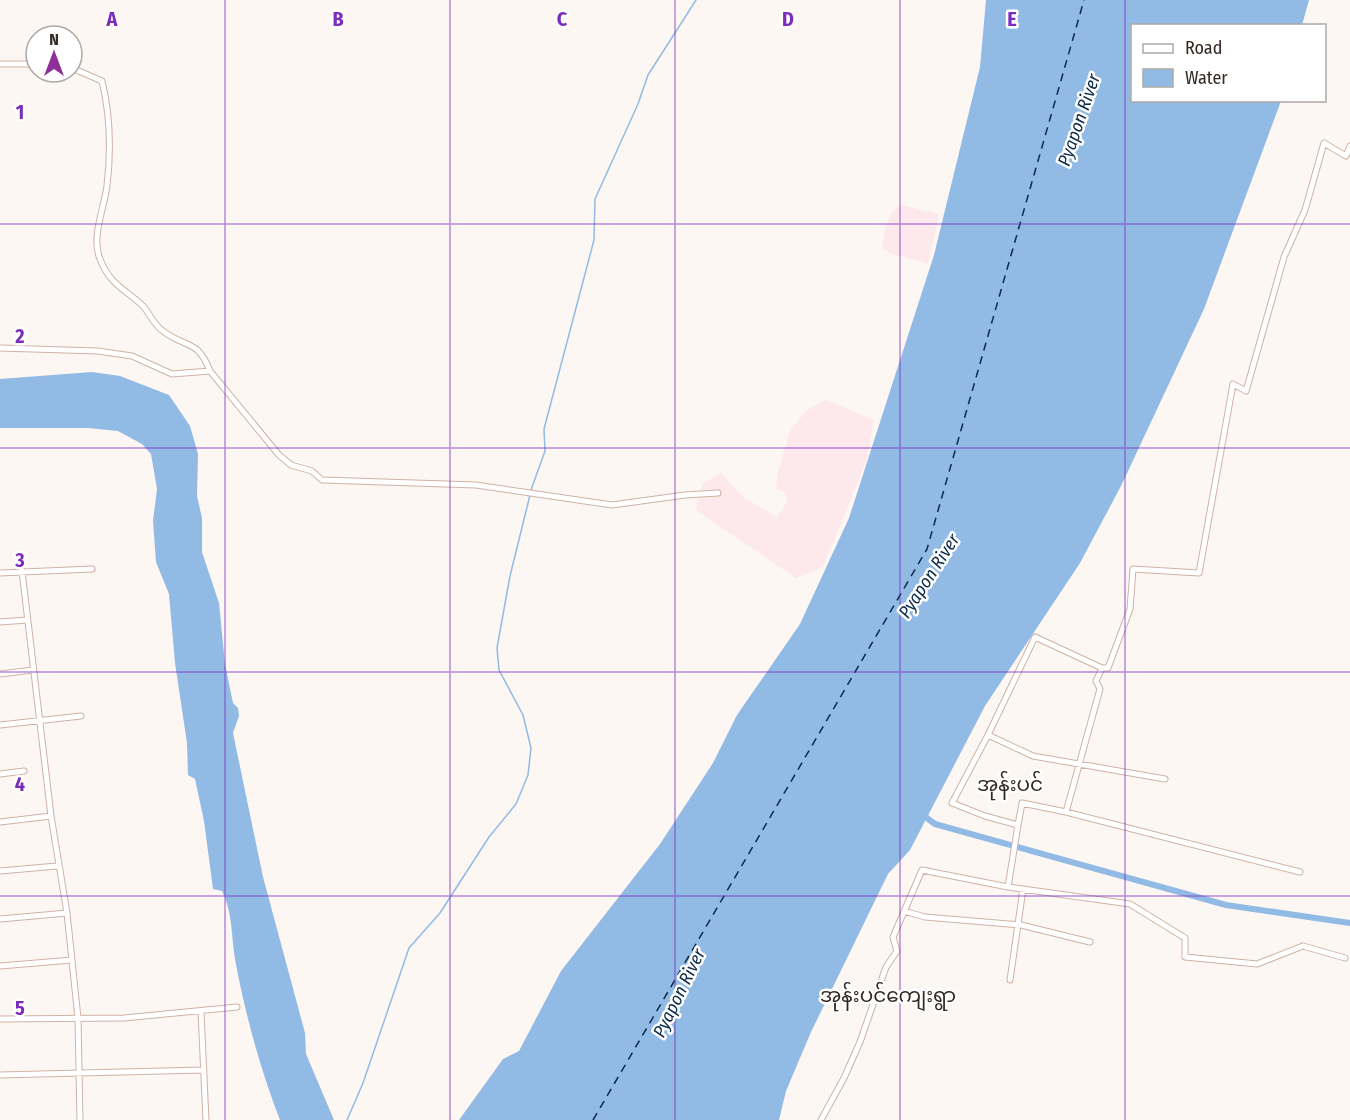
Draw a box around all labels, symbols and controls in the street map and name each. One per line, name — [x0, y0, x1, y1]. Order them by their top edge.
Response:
text: A — [106, 7, 119, 31]
text: B — [332, 7, 344, 31]
text: C — [557, 7, 568, 31]
text: D — [782, 7, 794, 31]
text: E — [1007, 7, 1017, 31]
north arrow — [24, 24, 84, 84]
legend — [1131, 24, 1326, 102]
text: N — [49, 30, 59, 49]
text: Road — [1185, 37, 1222, 59]
text: Water — [1185, 67, 1228, 89]
water label: Pyapon River — [1053, 70, 1105, 169]
text: 1 — [16, 100, 24, 124]
text: 2 — [14, 324, 25, 348]
water label: Pyapon River — [894, 529, 965, 622]
text: 3 — [14, 548, 25, 572]
district label: အုန်းပင် — [977, 770, 1043, 801]
text: 4 — [15, 772, 25, 796]
water label: Pyapon River — [648, 944, 710, 1041]
district label: အုန်းပင်ကျေးရွာ — [820, 981, 956, 1012]
text: 5 — [15, 996, 25, 1020]

